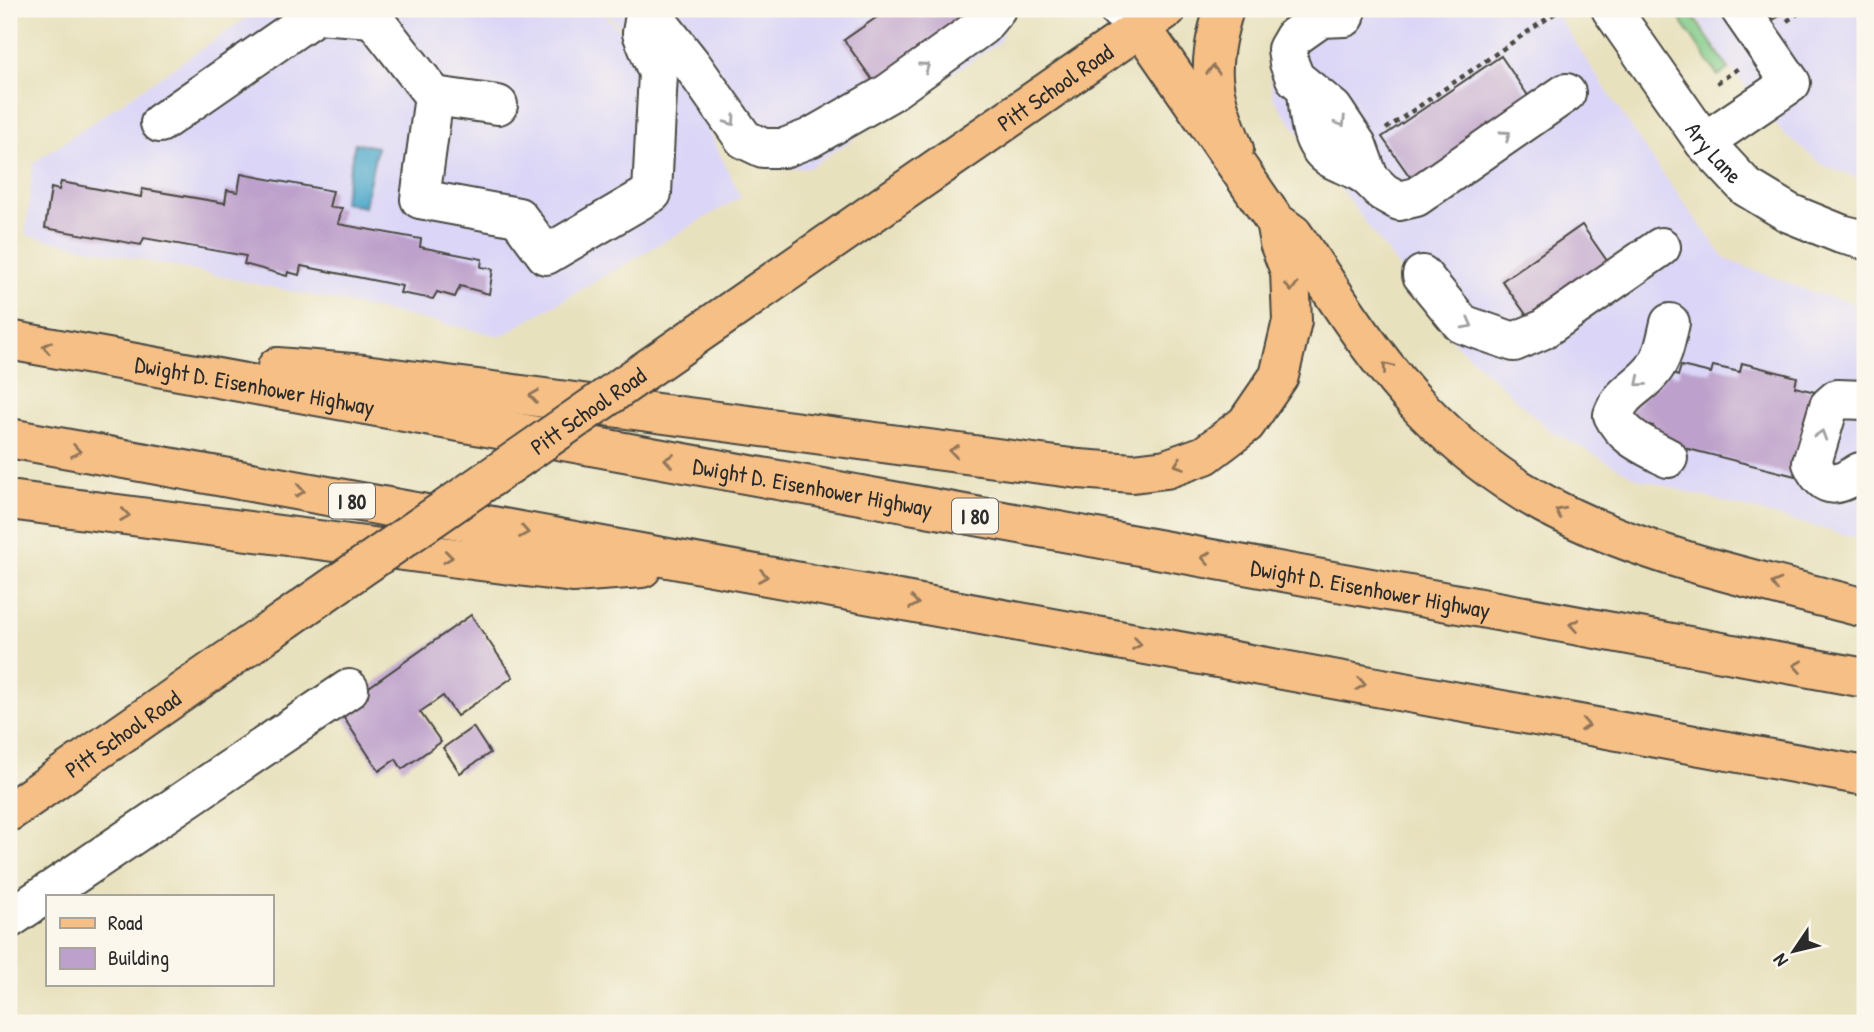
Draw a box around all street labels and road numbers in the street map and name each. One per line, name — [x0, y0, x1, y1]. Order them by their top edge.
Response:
street label: Pitt School Road — [991, 36, 1119, 138]
street label: Ary Lane — [1679, 116, 1750, 190]
street label: Dwight D. Eisenhower Highway — [133, 348, 378, 422]
street label: Pitt School Road — [524, 359, 652, 461]
street label: Dwight D. Eisenhower Highway — [690, 449, 935, 523]
road number: I 80 — [329, 484, 375, 518]
road number: I 80 — [952, 498, 998, 534]
street label: Dwight D. Eisenhower Highway — [1248, 551, 1493, 625]
street label: Pitt School Road — [58, 682, 186, 784]

